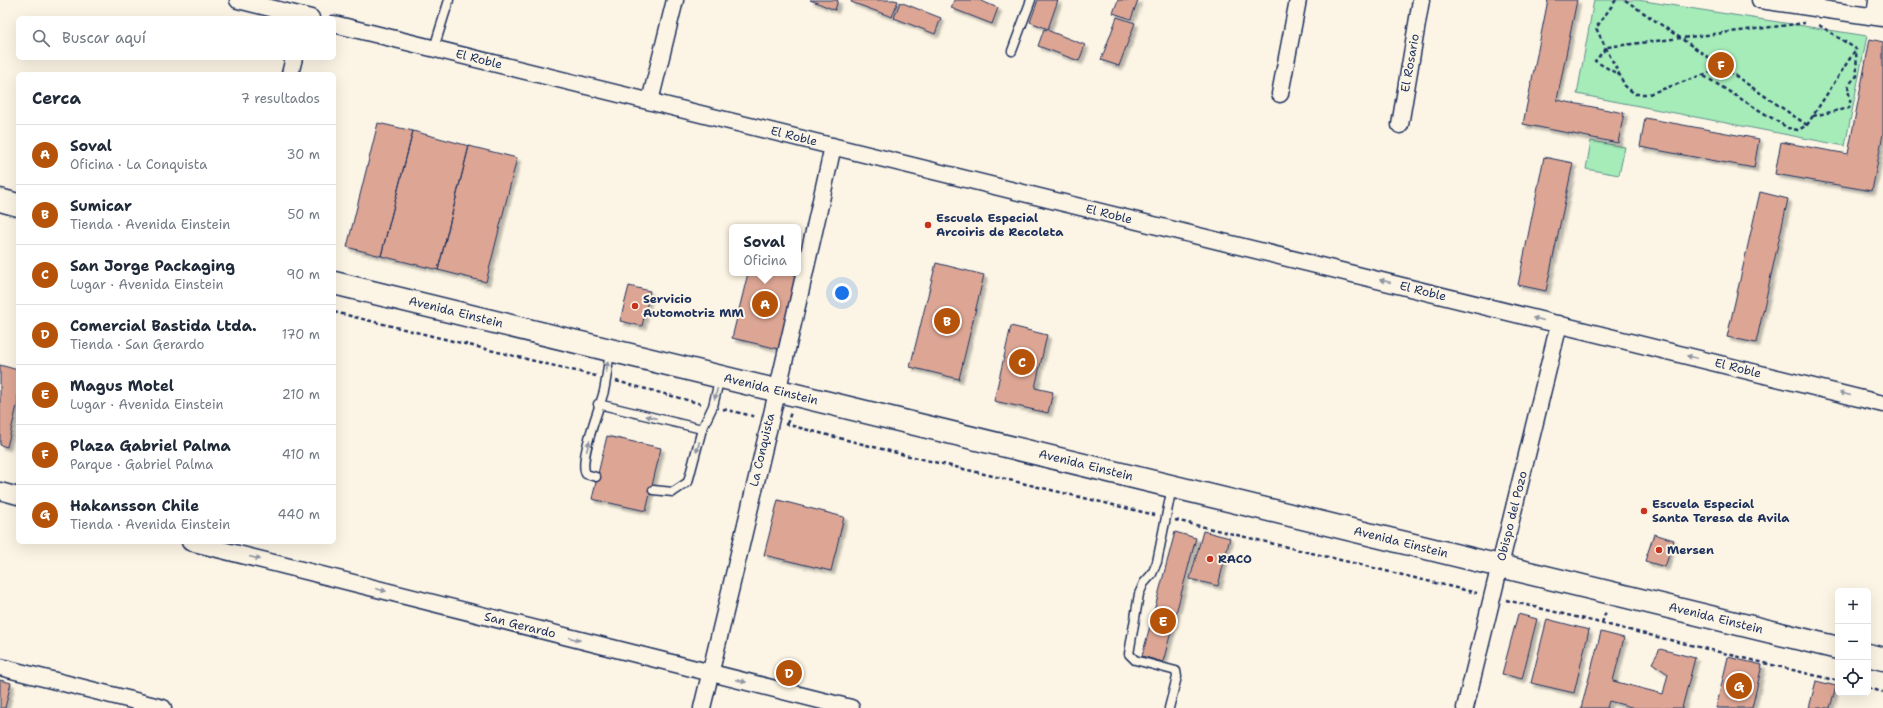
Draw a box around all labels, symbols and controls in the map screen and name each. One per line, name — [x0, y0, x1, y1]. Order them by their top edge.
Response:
search box — [16, 16, 336, 60]
icon: search — [30, 27, 52, 49]
text: Buscar aquí — [62, 28, 146, 48]
street label: El Rosario — [1397, 33, 1423, 93]
street label: El Roble — [454, 45, 504, 73]
pin: F — [1708, 50, 1734, 80]
text: Cerca — [32, 87, 81, 109]
text: 7 resultados — [241, 90, 320, 107]
street label: El Roble — [769, 122, 819, 150]
text: Soval — [70, 136, 112, 156]
text: A — [40, 146, 50, 163]
text: 30 m — [286, 146, 320, 163]
text: Oficina · La Conquista — [70, 156, 207, 173]
text: Sumicar — [70, 196, 132, 216]
street label: El Roble — [1084, 200, 1134, 228]
text: B — [41, 206, 49, 223]
text: 50 m — [287, 206, 320, 223]
place label: Escuela Especial Arcoiris de Recoleta — [936, 210, 1064, 240]
text: Tienda · Avenida Einstein — [70, 216, 230, 233]
marker: Escuela Especial Arcoiris de Recoleta — [923, 220, 933, 230]
popup — [729, 224, 801, 276]
text: Soval — [743, 232, 785, 252]
text: Oficina — [743, 252, 787, 269]
text: San Jorge Packaging — [70, 256, 235, 276]
text: C — [41, 266, 49, 283]
text: 90 m — [286, 266, 320, 283]
text: Lugar · Avenida Einstein — [70, 276, 223, 293]
street label: El Roble — [1398, 277, 1448, 305]
one-way arrow — [1379, 278, 1391, 284]
your location — [832, 283, 852, 303]
pin: A — [752, 289, 778, 319]
place label: Servicio Automotriz MM — [643, 291, 745, 321]
street label: Avenida Einstein — [407, 293, 505, 331]
marker: Servicio Automotriz MM — [630, 301, 640, 311]
pin: B — [934, 306, 960, 336]
text: Comercial Bastida Ltda. — [70, 316, 257, 336]
one-way arrow — [1532, 316, 1544, 322]
text: D — [40, 326, 50, 343]
text: 170 m — [282, 326, 320, 343]
text: Tienda · San Gerardo — [70, 336, 205, 353]
pin: C — [1009, 347, 1035, 377]
one-way arrow — [1685, 353, 1698, 359]
street label: El Roble — [1713, 354, 1763, 382]
one-way arrow — [604, 361, 611, 373]
street label: Avenida Einstein — [722, 370, 820, 408]
text: Magus Motel — [70, 376, 174, 396]
text: E — [41, 386, 49, 403]
text: 210 m — [282, 386, 320, 403]
one-way arrow — [713, 388, 719, 400]
one-way arrow — [1839, 391, 1851, 397]
text: Lugar · Avenida Einstein — [70, 396, 223, 413]
street label: La Conquista — [746, 411, 778, 488]
one-way arrow — [644, 413, 657, 419]
text: Plaza Gabriel Palma — [70, 436, 231, 456]
one-way arrow — [585, 440, 591, 452]
one-way arrow — [694, 441, 700, 453]
text: F — [41, 446, 49, 463]
text: 410 m — [282, 446, 320, 463]
street label: Avenida Einstein — [1037, 446, 1135, 484]
text: Parque · Gabriel Palma — [70, 456, 213, 473]
street label: Obispo del Pozo — [1493, 469, 1531, 563]
text: Hakansson Chile — [70, 496, 199, 516]
place label: Escuela Especial Santa Teresa de Avila — [1652, 496, 1790, 526]
text: G — [40, 506, 50, 523]
text: 440 m — [278, 506, 320, 523]
marker: Escuela Especial Santa Teresa de Avila — [1639, 506, 1649, 516]
text: Tienda · Avenida Einstein — [70, 516, 230, 533]
street label: Avenida Einstein — [1352, 523, 1450, 561]
place label: Mersen — [1667, 542, 1714, 558]
marker: Mersen — [1654, 545, 1664, 555]
place label: RACO — [1218, 551, 1252, 567]
marker: RACO — [1205, 554, 1215, 564]
one-way arrow — [248, 556, 261, 562]
one-way arrow — [375, 587, 387, 593]
map controls — [1835, 588, 1871, 696]
button: + — [1835, 588, 1871, 624]
street label: Avenida Einstein — [1667, 599, 1765, 637]
pin: E — [1150, 606, 1176, 636]
street label: San Gerardo — [483, 608, 557, 642]
button: − — [1835, 624, 1871, 660]
one-way arrow — [569, 636, 581, 642]
pin: D — [776, 658, 802, 688]
button: locate — [1835, 660, 1871, 696]
pin: G — [1726, 671, 1752, 701]
one-way arrow — [735, 678, 748, 684]

